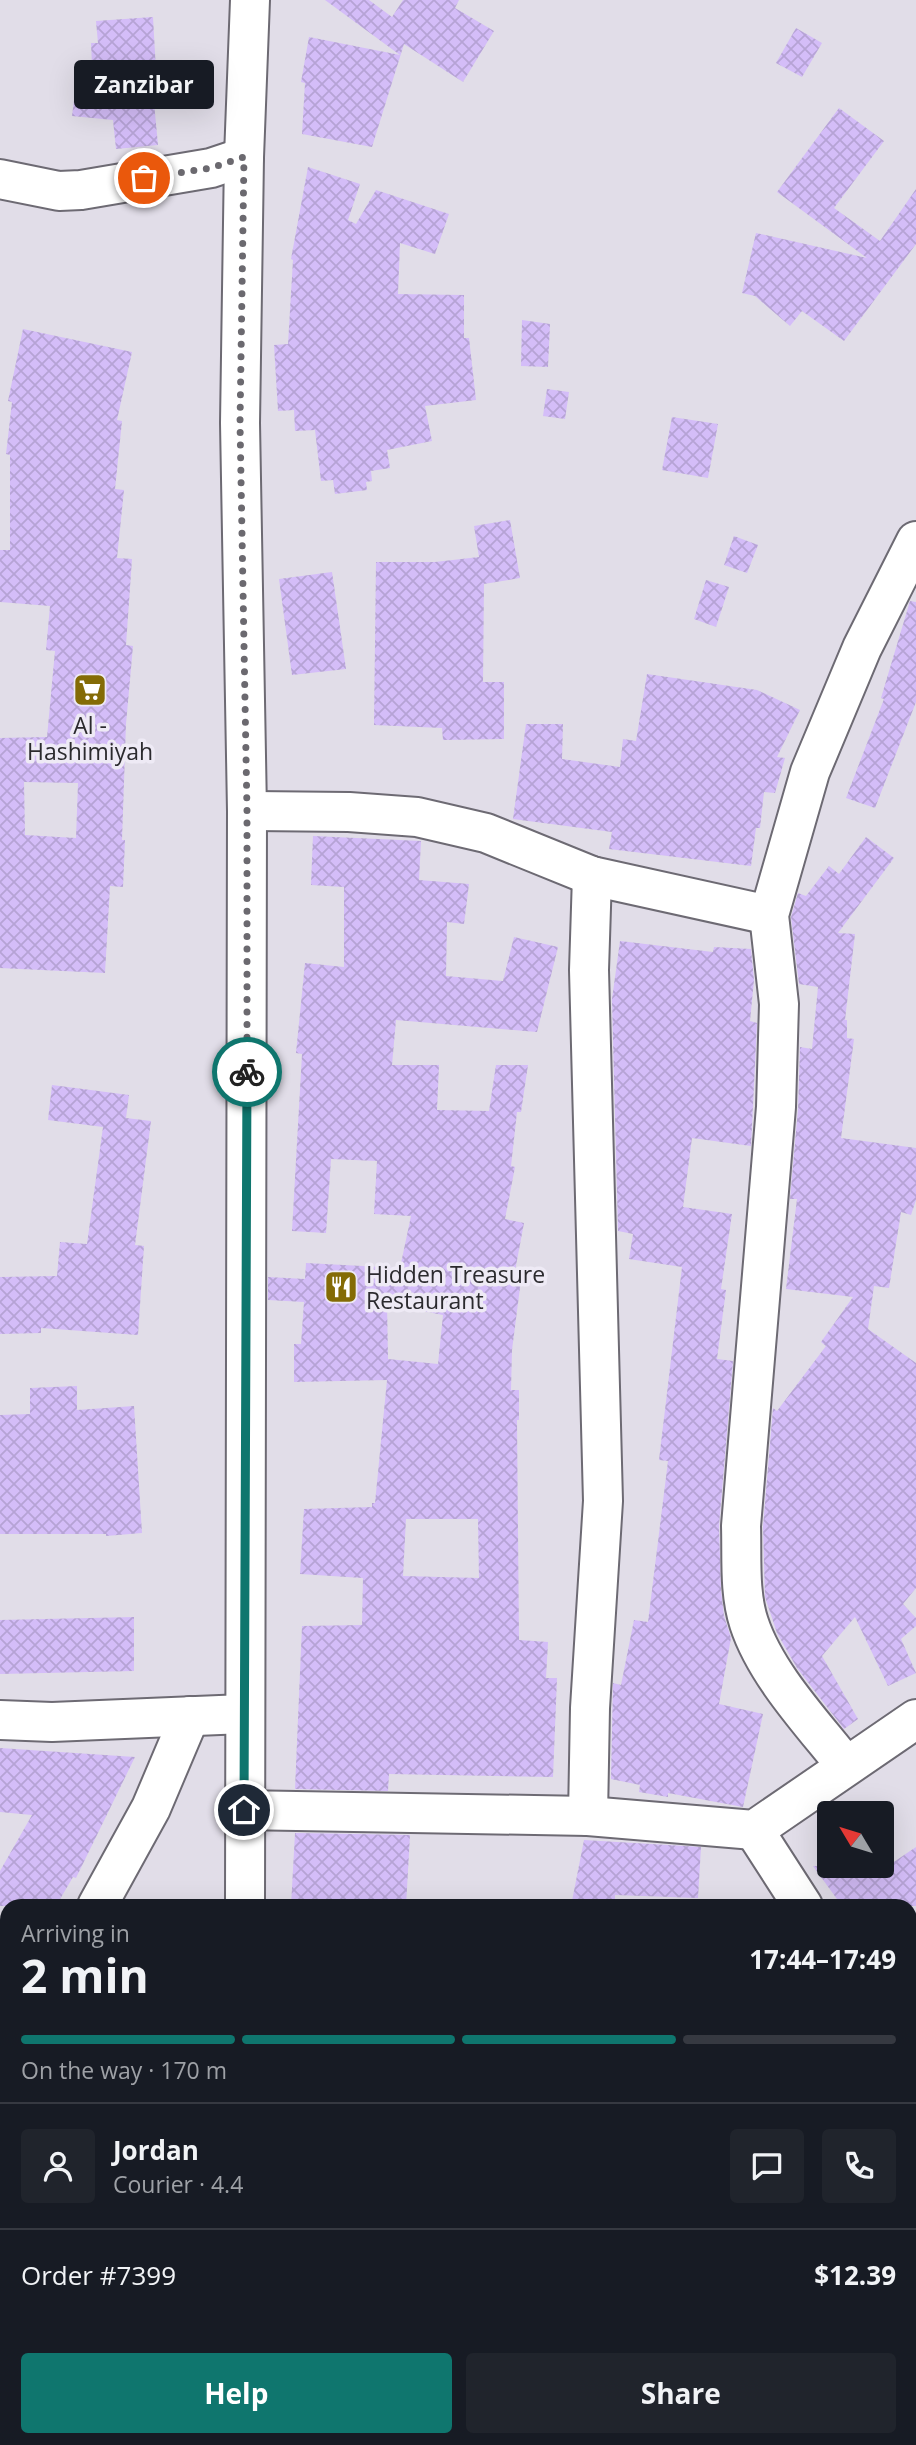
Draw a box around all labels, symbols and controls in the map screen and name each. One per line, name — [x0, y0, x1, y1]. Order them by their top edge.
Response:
callout: Zanzibar — [74, 59, 214, 108]
text: Zanzibar — [94, 68, 194, 100]
pin — [114, 148, 174, 208]
icon: bag — [125, 159, 163, 197]
supermarket icon: Al - Hashimiyah — [71, 671, 109, 709]
place label: Al - Hashimiyah — [27, 709, 153, 767]
courier — [212, 1037, 282, 1107]
icon: bike — [228, 1053, 266, 1091]
place label: Hidden Treasure Restaurant — [366, 1258, 545, 1316]
restaurant icon: Hidden Treasure Restaurant — [322, 1268, 360, 1306]
pin — [214, 1780, 274, 1840]
icon: home — [225, 1791, 263, 1829]
north arrow — [817, 1801, 894, 1878]
map controls — [817, 1801, 894, 1878]
text: Arriving in — [21, 1917, 130, 1949]
text: 17:44–17:49 — [749, 1941, 896, 1977]
text: 2 min — [21, 1944, 149, 2006]
text: On the way · 170 m — [21, 2054, 227, 2086]
button: person — [21, 2129, 95, 2203]
button: chat — [730, 2129, 804, 2203]
button: phone — [822, 2129, 896, 2203]
text: Jordan — [113, 2132, 199, 2168]
text: Courier · 4.4 — [113, 2168, 243, 2200]
text: Order #7399 — [21, 2257, 176, 2293]
text: $12.39 — [814, 2257, 896, 2293]
button: Help — [21, 2353, 452, 2433]
button: Share — [466, 2353, 896, 2433]

